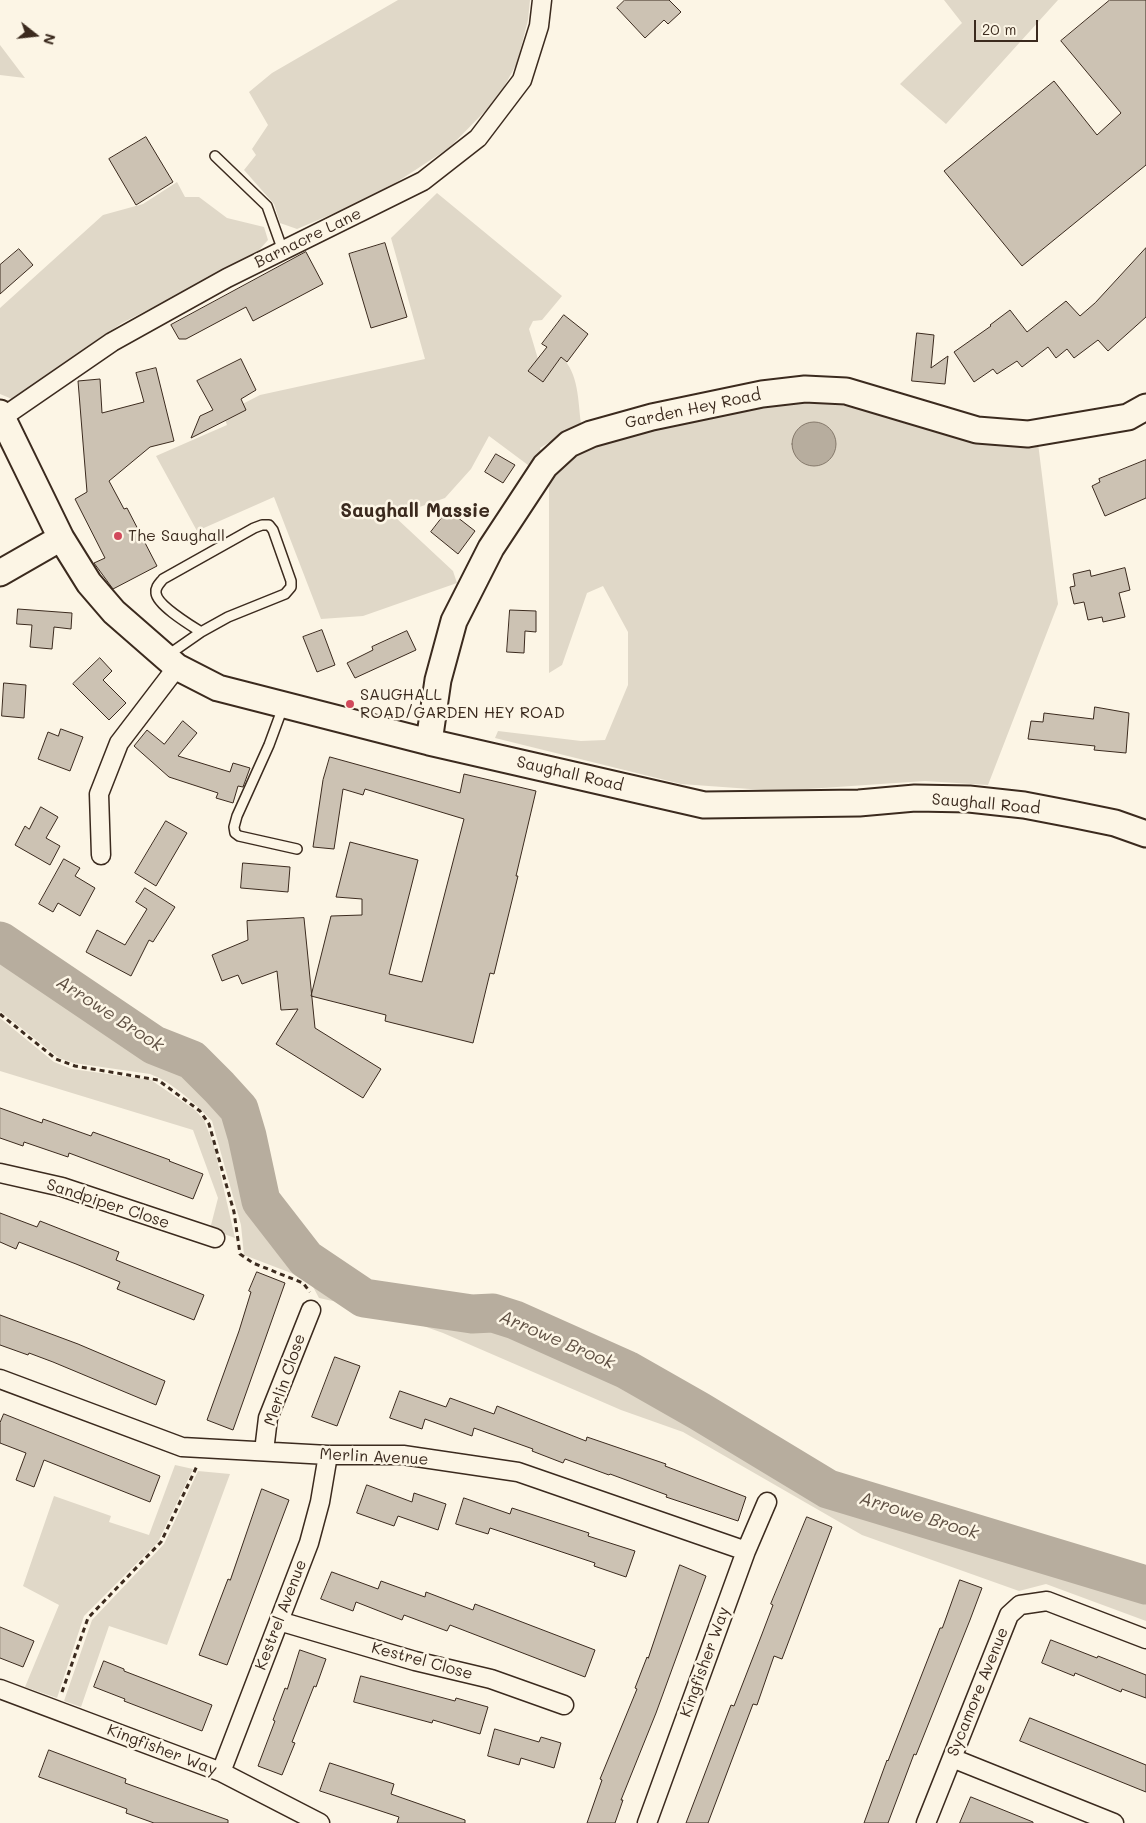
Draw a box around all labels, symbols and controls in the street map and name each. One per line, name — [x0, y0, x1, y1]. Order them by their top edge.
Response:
north arrow — [10, 10, 60, 60]
scale bar — [976, 10, 1040, 42]
text: 20 m — [982, 19, 1016, 39]
text: N — [39, 32, 61, 47]
street label: Barnacre Lane — [251, 204, 365, 272]
street label: Garden Hey Road — [623, 385, 763, 433]
district label: Saughall Massie — [340, 500, 490, 522]
place label: The Saughall — [128, 526, 225, 546]
marker: The Saughall — [112, 530, 124, 542]
place label: SAUGHALL ROAD/GARDEN HEY ROAD — [360, 685, 565, 723]
marker: SAUGHALL ROAD/GARDEN HEY ROAD — [344, 698, 356, 710]
street label: Saughall Road — [515, 752, 625, 796]
street label: Saughall Road — [931, 790, 1041, 818]
water label: Arrowe Brook — [52, 971, 168, 1057]
street label: Sandpiper Close — [44, 1175, 172, 1233]
water label: Arrowe Brook — [496, 1306, 618, 1374]
street label: Merlin Close — [260, 1331, 310, 1429]
street label: Merlin Avenue — [319, 1445, 429, 1469]
water label: Arrowe Brook — [857, 1488, 981, 1544]
street label: Kestrel Avenue — [251, 1557, 311, 1673]
street label: Kingfisher Way — [676, 1604, 734, 1720]
street label: Sycamore Avenue — [943, 1625, 1013, 1759]
street label: Kestrel Close — [369, 1638, 475, 1684]
street label: Kingfisher Way — [104, 1720, 220, 1780]

